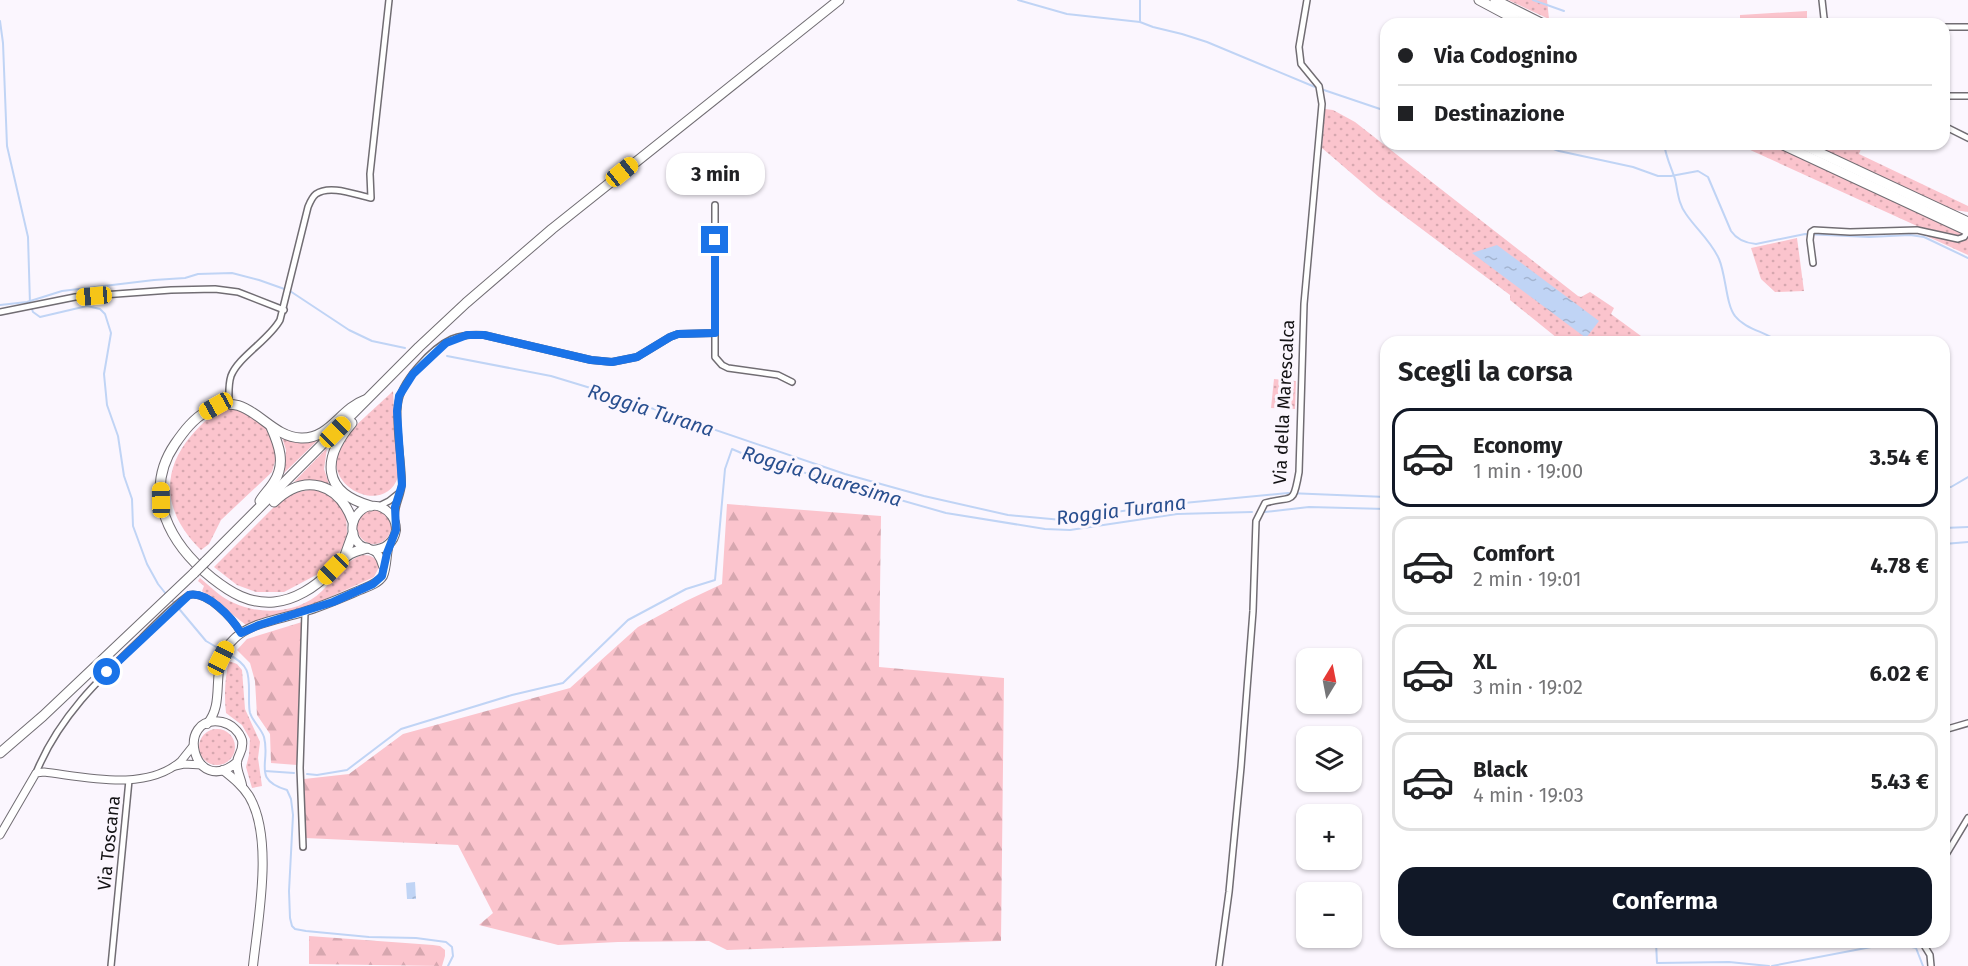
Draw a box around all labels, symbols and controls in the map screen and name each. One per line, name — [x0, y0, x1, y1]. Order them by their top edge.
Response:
text: Via Codognino — [1434, 42, 1578, 69]
text: Destinazione — [1434, 100, 1565, 127]
callout: 3 min — [666, 153, 764, 195]
car — [602, 154, 642, 190]
text: 3 min — [691, 162, 740, 186]
route end — [701, 226, 728, 253]
car — [75, 285, 113, 307]
street label: Via della Marescalca — [1269, 319, 1299, 485]
text: Scegli la corsa — [1398, 356, 1573, 388]
water label: Roggia Turana — [585, 378, 717, 442]
car — [196, 389, 236, 423]
car — [316, 413, 354, 451]
icon: car — [1401, 431, 1455, 485]
text: Economy — [1473, 432, 1562, 459]
water label: Roggia Quaresima — [739, 440, 905, 512]
text: 3.54 € — [1870, 444, 1929, 471]
text: 1 min · 19:00 — [1473, 459, 1583, 483]
car — [152, 482, 170, 518]
water label: Roggia Turana — [1055, 490, 1187, 530]
icon: car — [1401, 539, 1455, 593]
text: Comfort — [1473, 540, 1554, 567]
car — [314, 550, 352, 588]
text: 4.78 € — [1870, 552, 1929, 579]
text: 2 min · 19:01 — [1473, 567, 1581, 591]
car — [205, 638, 237, 678]
icon: car — [1401, 647, 1455, 701]
north arrow — [1296, 648, 1362, 714]
map controls — [1296, 648, 1362, 948]
text: XL — [1473, 648, 1497, 675]
route start — [93, 658, 120, 685]
text: 6.02 € — [1869, 660, 1929, 687]
text: 3 min · 19:02 — [1473, 675, 1583, 699]
button: layers — [1296, 726, 1362, 792]
icon: car — [1401, 755, 1455, 809]
text: Black — [1473, 756, 1528, 783]
text: 5.43 € — [1871, 768, 1929, 795]
text: 4 min · 19:03 — [1473, 783, 1584, 807]
street label: Via Toscana — [93, 794, 125, 892]
button: + — [1296, 804, 1362, 870]
button: Conferma — [1398, 867, 1932, 936]
button: − — [1296, 882, 1362, 948]

